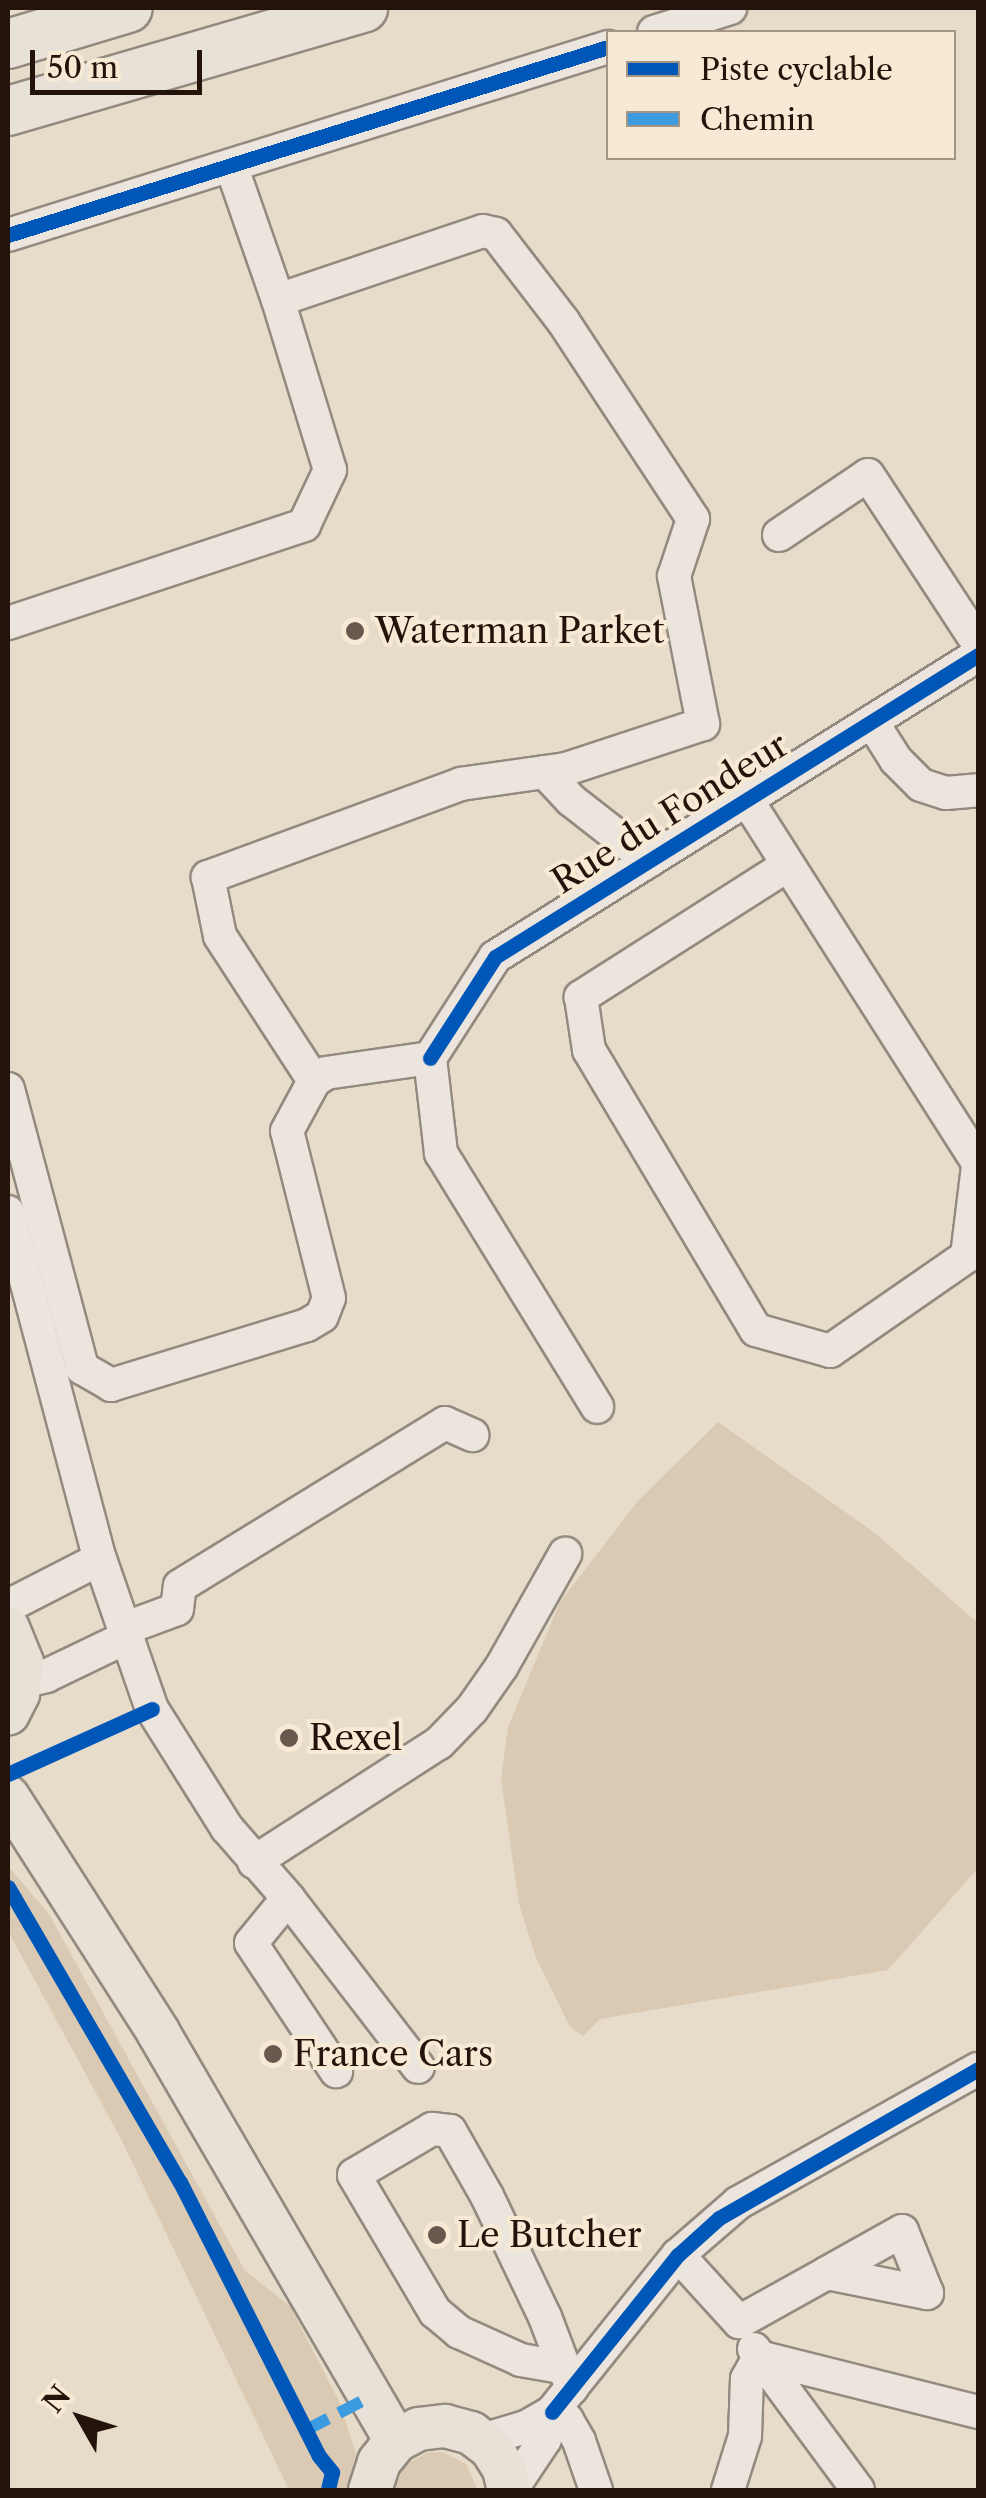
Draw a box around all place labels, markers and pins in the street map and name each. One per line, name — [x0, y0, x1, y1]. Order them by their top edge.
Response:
place label: Waterman Parket — [375, 610, 664, 652]
marker: Waterman Parket — [344, 620, 366, 642]
place label: Rexel — [309, 1717, 402, 1759]
marker: Rexel — [278, 1727, 300, 1749]
place label: France Cars — [293, 2033, 493, 2075]
marker: France Cars — [262, 2043, 284, 2065]
place label: Le Butcher — [457, 2214, 642, 2256]
marker: Le Butcher — [426, 2224, 448, 2246]

